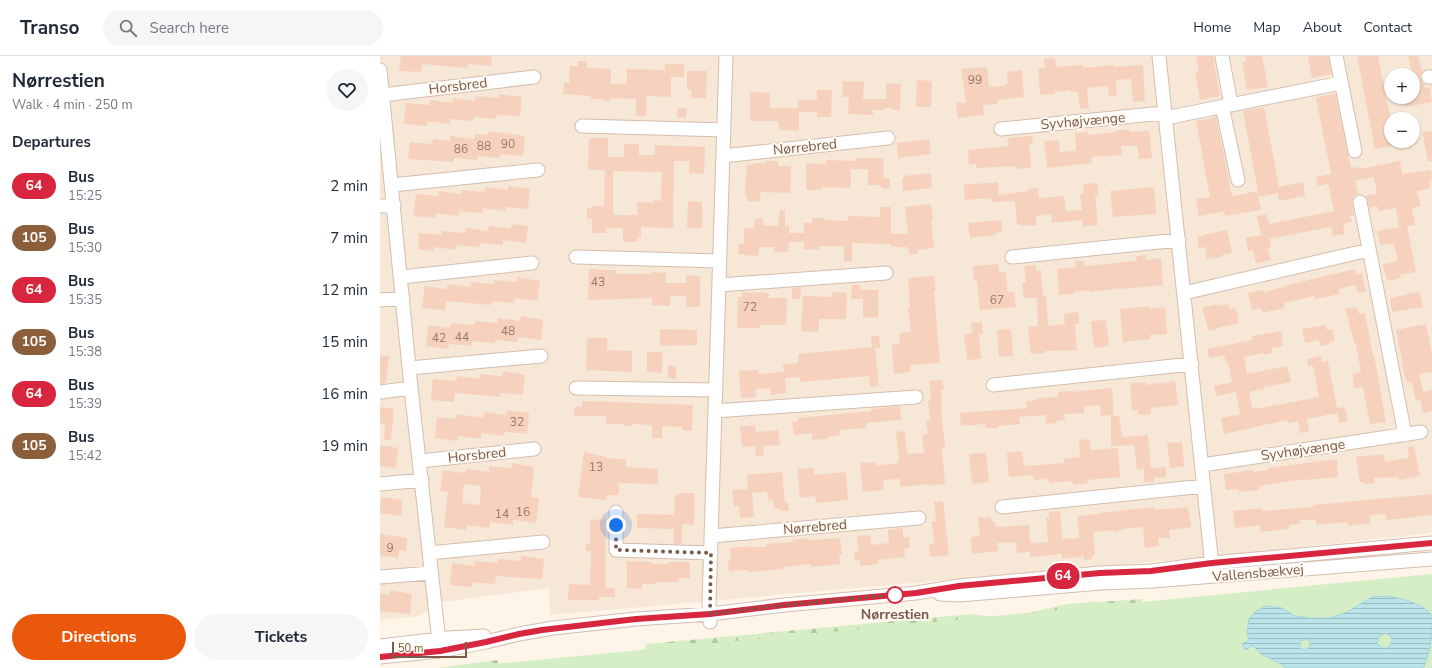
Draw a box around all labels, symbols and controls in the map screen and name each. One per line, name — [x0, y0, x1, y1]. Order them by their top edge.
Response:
search box — [103, 10, 383, 46]
text: Transo — [20, 15, 79, 41]
icon: search — [117, 17, 139, 39]
text: Search here — [149, 18, 229, 38]
text: Home — [1193, 18, 1231, 37]
text: Map — [1253, 18, 1281, 37]
text: About — [1303, 18, 1342, 37]
text: Contact — [1364, 18, 1412, 37]
text: Nørrestien — [12, 68, 105, 94]
map controls — [1384, 68, 1420, 148]
button: + — [1384, 68, 1420, 104]
button: heart — [326, 69, 368, 111]
house number: 99 — [968, 72, 982, 88]
street label: Horsbred — [428, 73, 488, 99]
text: Walk · 4 min · 250 m — [12, 96, 133, 114]
street label: Syvhøjvænge — [1040, 108, 1126, 134]
button: − — [1384, 112, 1420, 148]
text: Departures — [12, 132, 91, 152]
street label: Nørrebred — [772, 134, 838, 160]
house number: 90 — [501, 136, 515, 152]
house number: 88 — [477, 138, 491, 154]
house number: 86 — [454, 141, 468, 157]
text: Bus — [68, 167, 94, 187]
text: 64 — [26, 176, 42, 195]
text: 2 min — [330, 176, 368, 196]
text: 15:25 — [68, 187, 102, 205]
text: Bus — [68, 219, 94, 239]
text: 105 — [21, 228, 47, 247]
text: 7 min — [330, 228, 368, 248]
text: 15:30 — [68, 239, 102, 257]
text: Bus — [68, 271, 94, 291]
house number: 43 — [591, 274, 605, 290]
text: 64 — [26, 280, 42, 299]
text: 12 min — [321, 280, 368, 300]
text: 15:35 — [68, 291, 102, 309]
house number: 67 — [990, 292, 1004, 308]
house number: 72 — [743, 299, 757, 315]
text: Bus — [68, 323, 94, 343]
house number: 48 — [501, 323, 515, 339]
house number: 44 — [455, 329, 469, 345]
house number: 42 — [432, 330, 446, 346]
text: 105 — [21, 332, 47, 351]
text: 15 min — [321, 332, 368, 352]
text: 15:38 — [68, 343, 102, 361]
text: Bus — [68, 375, 94, 395]
text: 64 — [26, 384, 42, 403]
text: 16 min — [321, 384, 368, 404]
text: 15:39 — [68, 395, 102, 413]
house number: 32 — [510, 414, 524, 430]
text: Bus — [68, 427, 94, 447]
street label: Syvhøjvænge — [1260, 435, 1346, 465]
text: 105 — [21, 436, 47, 455]
text: 19 min — [321, 436, 368, 456]
street label: Horsbred — [447, 442, 507, 468]
text: 15:42 — [68, 447, 102, 465]
house number: 13 — [589, 459, 603, 475]
house number: 16 — [516, 504, 530, 520]
house number: 14 — [495, 506, 509, 522]
your location — [606, 515, 626, 535]
street label: Nørrebred — [782, 515, 848, 539]
house number: 9 — [386, 540, 394, 556]
street label: Vallensbækvej — [1211, 560, 1304, 587]
line badge: 64 — [1045, 563, 1081, 589]
text: 64 — [1055, 566, 1071, 585]
marker: Nørrestien — [886, 586, 904, 604]
place label: Nørrestien — [861, 605, 929, 624]
button: Directions — [12, 614, 186, 660]
button: Tickets — [194, 614, 368, 660]
scale bar — [392, 640, 467, 659]
text: 50 m — [398, 641, 423, 656]

